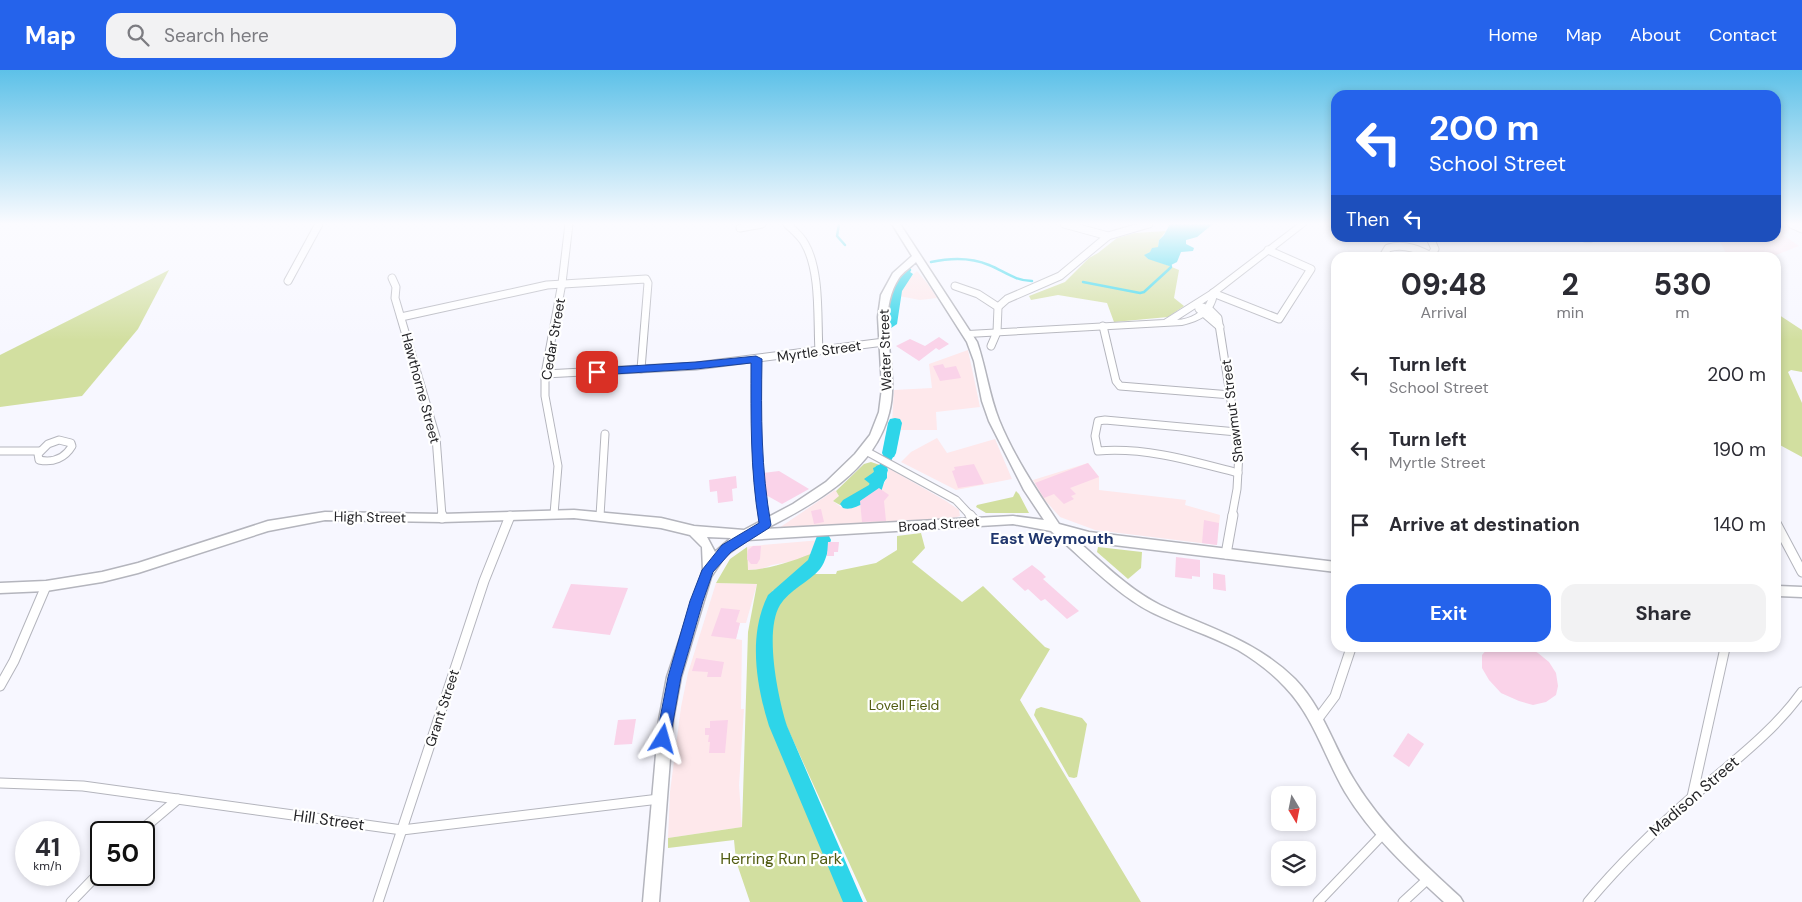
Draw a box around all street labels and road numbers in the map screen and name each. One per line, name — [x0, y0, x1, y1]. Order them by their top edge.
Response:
street label: Cedar Street — [537, 297, 569, 381]
street label: Water Street — [875, 309, 895, 391]
street label: Hawthorne Street — [398, 331, 444, 445]
street label: Myrtle Street — [776, 336, 862, 366]
street label: Shawmut Street — [1217, 358, 1247, 464]
street label: High Street — [334, 507, 406, 527]
street label: Broad Street — [898, 512, 980, 536]
street label: Grant Street — [421, 667, 463, 749]
street label: Madison Street — [1645, 751, 1743, 841]
street label: Hill Street — [292, 805, 366, 835]

